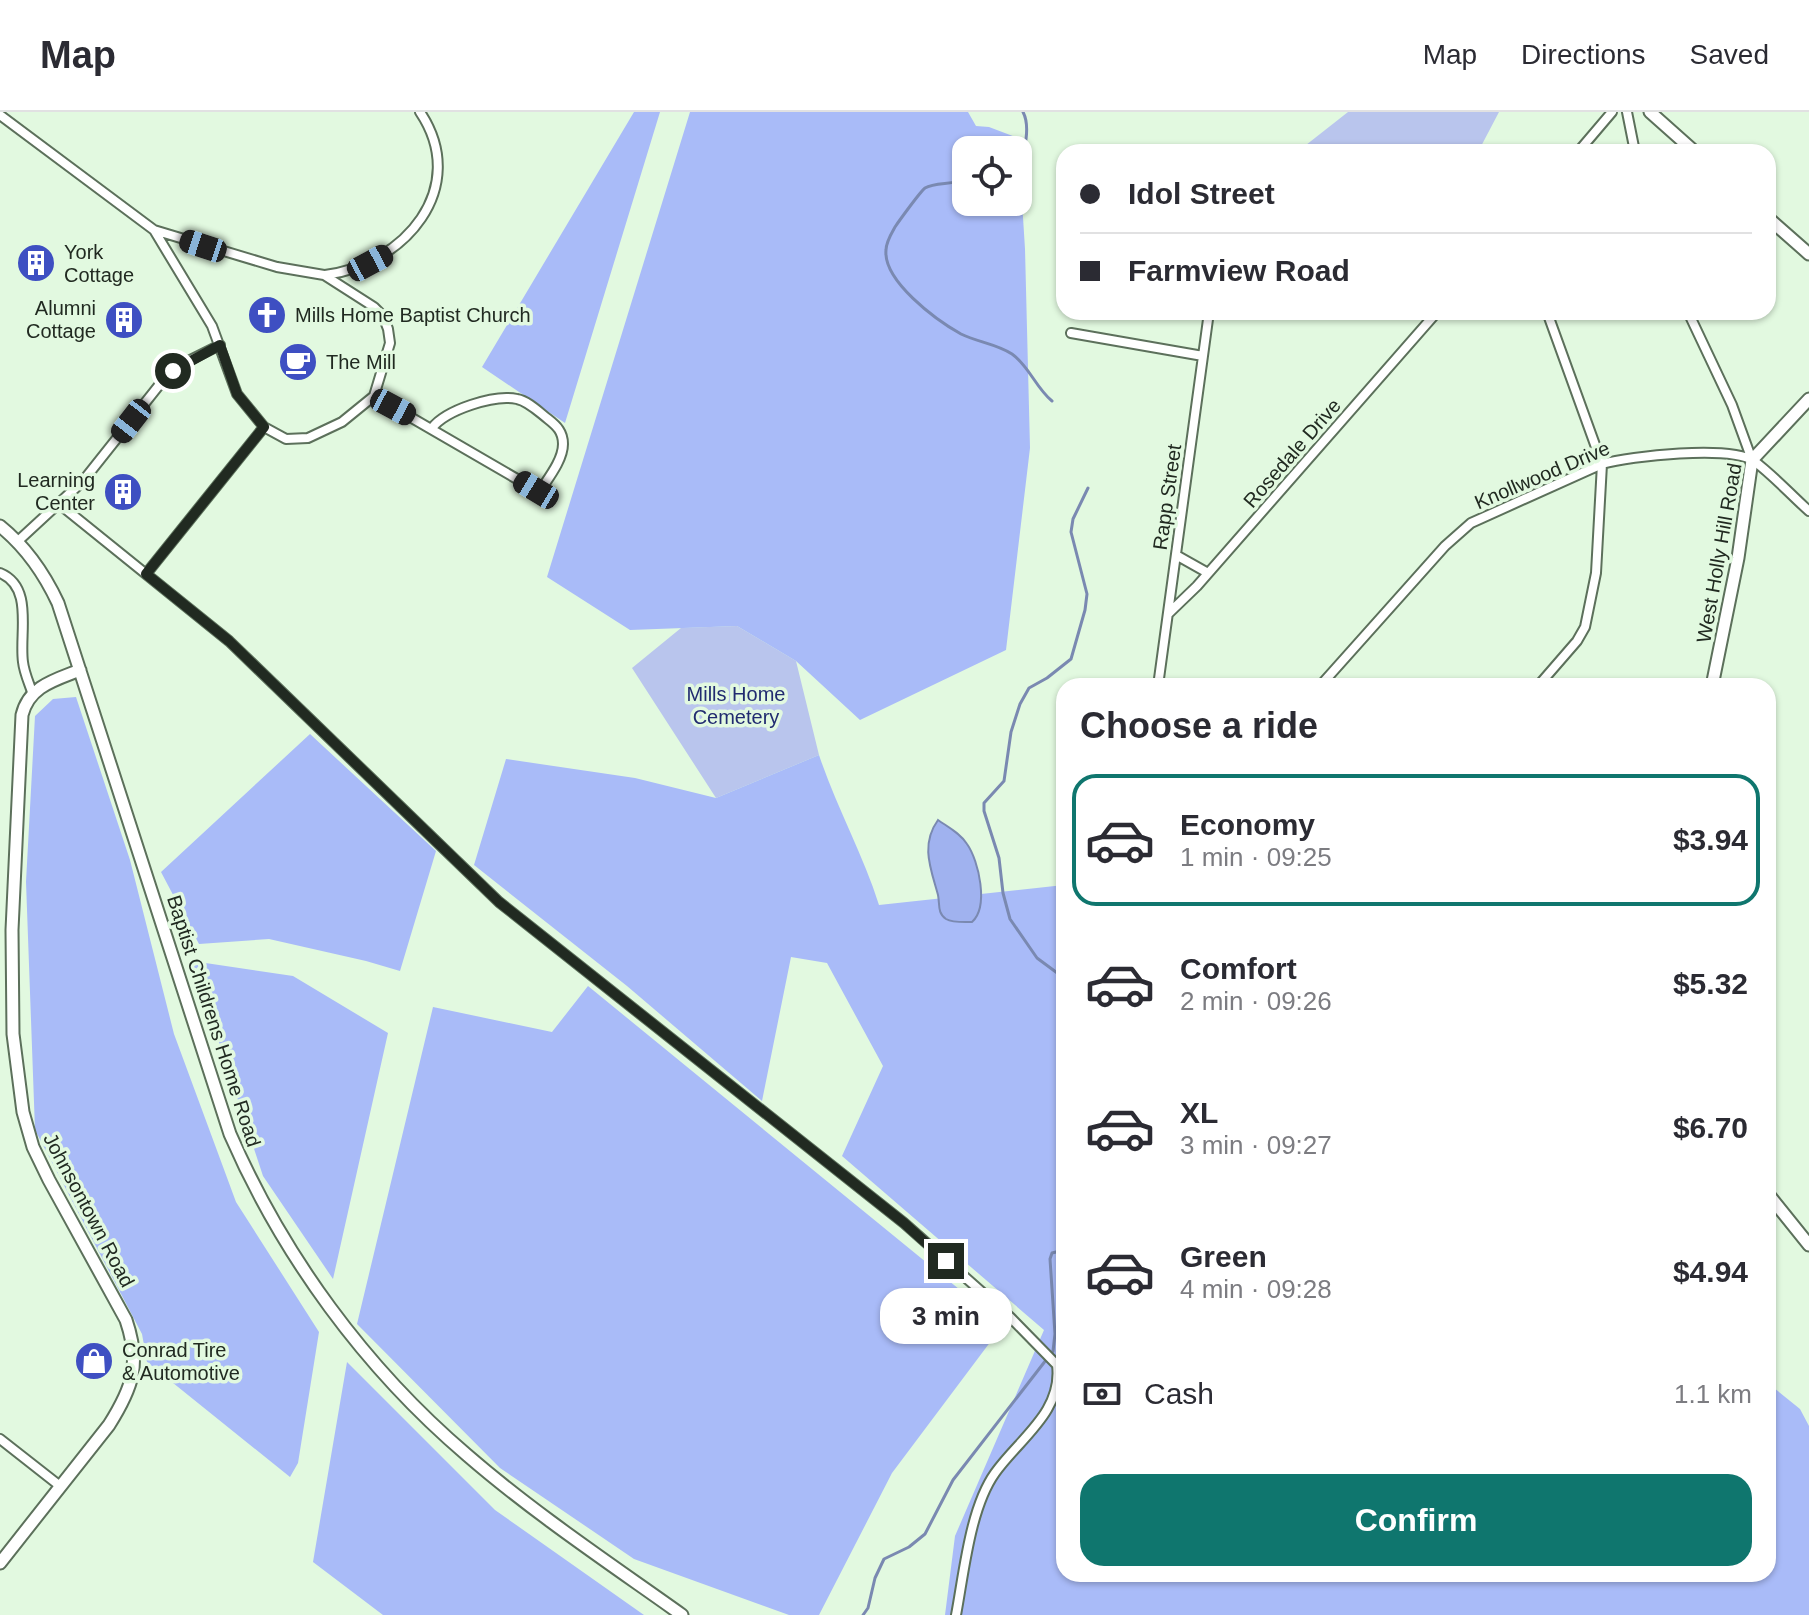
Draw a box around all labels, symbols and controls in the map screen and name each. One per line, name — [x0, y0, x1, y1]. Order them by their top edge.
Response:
text: Map — [40, 34, 116, 76]
text: Map — [1423, 39, 1477, 70]
text: Directions — [1521, 39, 1646, 70]
text: Saved — [1690, 39, 1769, 70]
map controls — [952, 136, 1032, 216]
button: locate — [952, 136, 1032, 216]
text: Idol Street — [1128, 177, 1275, 210]
car — [176, 227, 230, 265]
place label: York Cottage — [64, 241, 134, 286]
car — [343, 241, 397, 285]
building icon: York Cottage — [15, 242, 57, 284]
text: Farmview Road — [1128, 254, 1350, 287]
church icon: Mills Home Baptist Church — [246, 294, 288, 336]
place label: Alumni Cottage — [26, 297, 96, 342]
building icon: Alumni Cottage — [103, 299, 145, 341]
place label: Mills Home Baptist Church — [295, 304, 531, 326]
cafe icon: The Mill — [277, 341, 319, 383]
place label: The Mill — [326, 351, 396, 373]
route start — [155, 353, 191, 389]
car — [366, 385, 420, 429]
street label: Rosedale Drive — [1239, 394, 1345, 512]
car — [107, 395, 155, 447]
street label: Knollwood Drive — [1471, 437, 1613, 513]
street label: Rapp Street — [1149, 442, 1185, 551]
street label: West Holly Hill Road — [1692, 462, 1746, 644]
car — [509, 467, 563, 513]
place label: Learning Center — [17, 469, 95, 514]
building icon: Learning Center — [102, 471, 144, 513]
park label: Mills Home Cemetery — [687, 683, 785, 728]
text: Choose a ride — [1080, 705, 1318, 746]
icon: car — [1084, 804, 1156, 876]
text: Economy — [1180, 808, 1315, 841]
text: $3.94 — [1673, 823, 1748, 856]
text: 1 min · 09:25 — [1180, 842, 1332, 872]
street label: Baptist Childrens Home Road — [163, 892, 265, 1150]
icon: car — [1084, 948, 1156, 1020]
text: Comfort — [1180, 952, 1297, 985]
text: $5.32 — [1673, 967, 1748, 1000]
text: 2 min · 09:26 — [1180, 986, 1332, 1016]
icon: car — [1084, 1092, 1156, 1164]
text: XL — [1180, 1096, 1218, 1129]
text: $6.70 — [1673, 1111, 1748, 1144]
street label: Johnsontown Road — [39, 1129, 139, 1291]
text: 3 min · 09:27 — [1180, 1130, 1332, 1160]
icon: car — [1084, 1236, 1156, 1308]
text: Green — [1180, 1240, 1267, 1273]
route end — [928, 1243, 964, 1279]
text: $4.94 — [1673, 1255, 1748, 1288]
text: 4 min · 09:28 — [1180, 1274, 1332, 1304]
callout: 3 min — [880, 1289, 1012, 1345]
text: 3 min — [912, 1301, 980, 1331]
place label: Conrad Tire & Automotive — [122, 1339, 240, 1384]
shop icon: Conrad Tire & Automotive — [73, 1340, 115, 1382]
icon: cash — [1080, 1372, 1124, 1416]
text: Cash — [1144, 1377, 1214, 1410]
text: 1.1 km — [1674, 1379, 1752, 1409]
button: Confirm — [1080, 1474, 1752, 1566]

